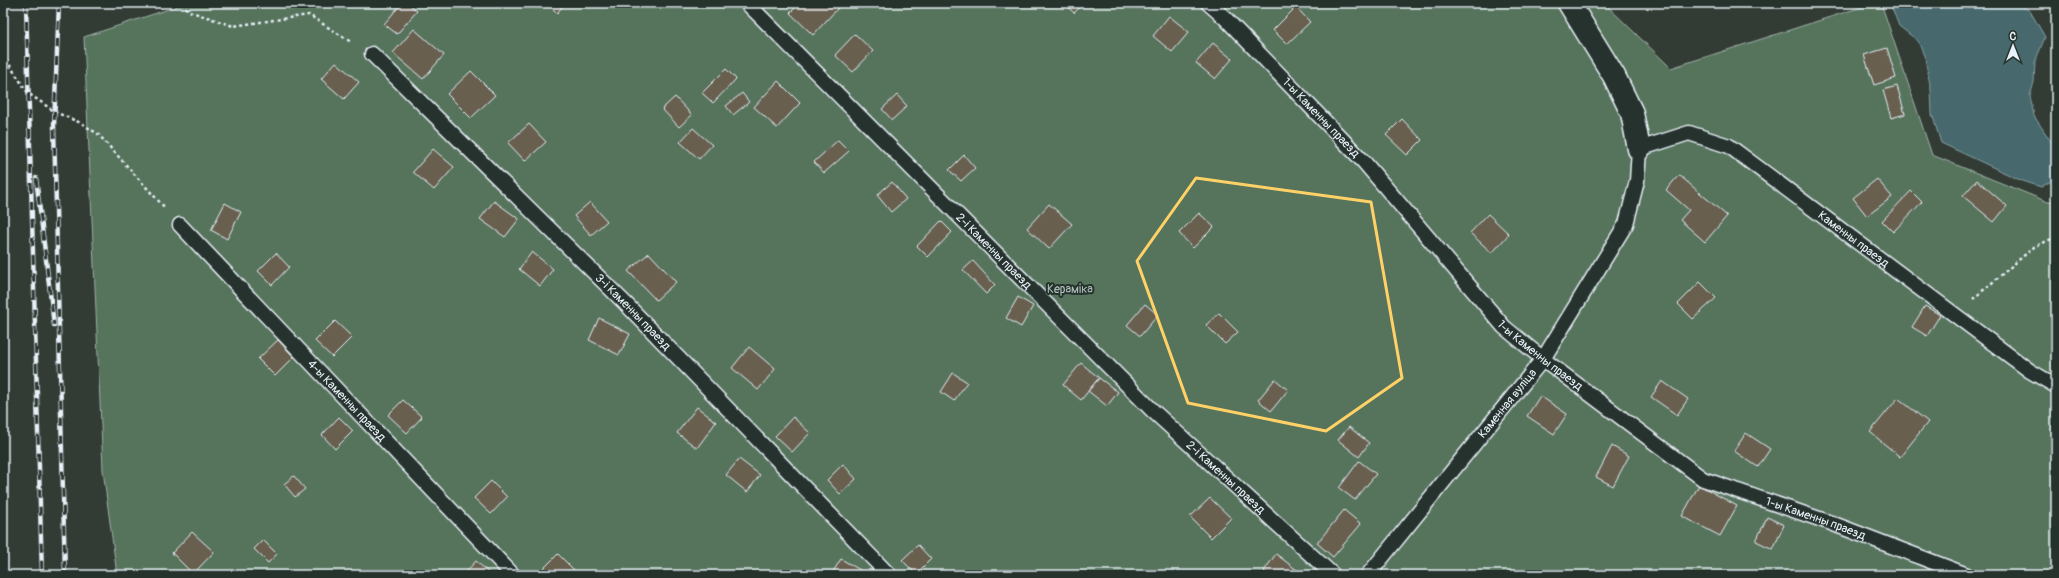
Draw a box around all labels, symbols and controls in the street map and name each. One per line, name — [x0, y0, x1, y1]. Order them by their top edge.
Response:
north arrow — [1993, 26, 2033, 66]
text: С — [2010, 30, 2017, 43]
street label: 1-ы Каменны праезд — [1279, 74, 1364, 161]
street label: Каменны праезд — [1815, 208, 1893, 271]
street label: 2-і Каменны праезд — [953, 210, 1036, 293]
street label: 3-і Каменны праезд — [592, 270, 675, 354]
park label: Кераміка — [1047, 282, 1093, 297]
street label: 1-ы Каменны праезд — [1494, 317, 1586, 394]
street label: 4-ы Каменны праезд — [304, 356, 390, 445]
street label: Каменная вуліца — [1475, 365, 1540, 441]
street label: 2-і Каменны праезд — [1183, 437, 1269, 518]
street label: 1-ы Каменны праезд — [1764, 494, 1869, 543]

